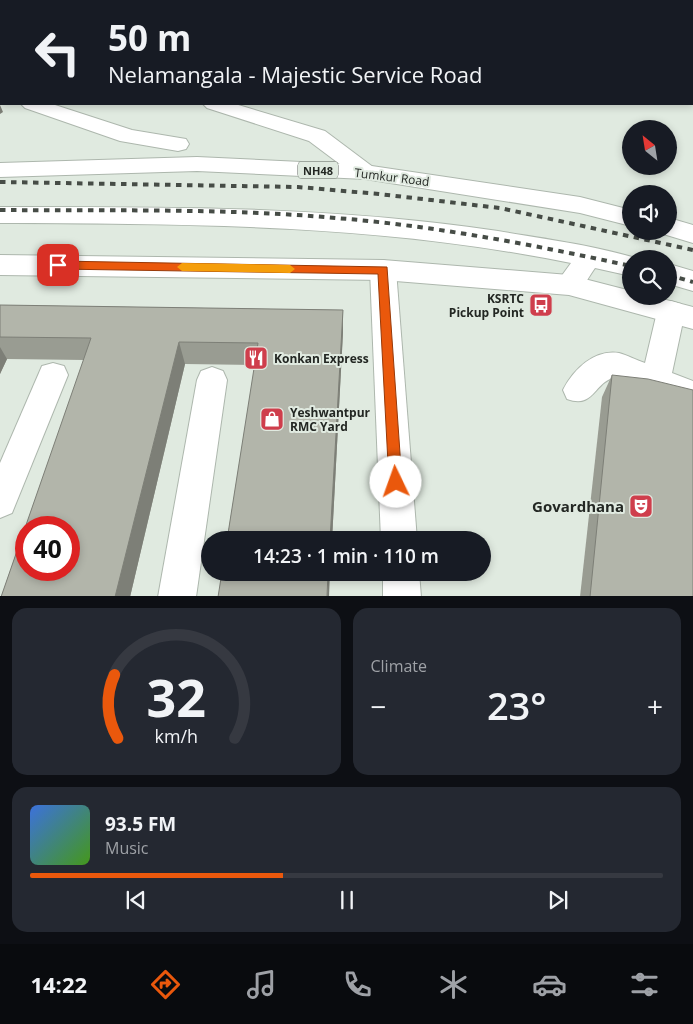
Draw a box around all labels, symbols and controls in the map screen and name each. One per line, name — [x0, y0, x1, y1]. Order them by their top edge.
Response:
text: 50 m — [108, 14, 191, 61]
icon: left — [25, 20, 90, 85]
text: Nelamangala - Majestic Service Road — [108, 59, 482, 89]
north arrow — [622, 120, 678, 175]
map controls — [622, 120, 677, 305]
road number: NH48 — [298, 162, 338, 178]
street label: Tumkur Road — [354, 164, 430, 190]
button: sound — [622, 185, 677, 240]
pin — [37, 244, 79, 286]
button: search — [622, 250, 677, 305]
icon: arrive — [44, 251, 72, 279]
place label: KSRTC Pickup Point — [449, 290, 524, 321]
bus stop icon: KSRTC Pickup Point — [528, 292, 554, 318]
restaurant icon: Konkan Express — [243, 345, 269, 371]
place label: Konkan Express — [274, 350, 369, 367]
place label: Yeshwantpur RMC Yard — [290, 404, 371, 435]
shop icon: Yeshwantpur RMC Yard — [259, 406, 285, 432]
position arrow — [369, 455, 421, 507]
theatre icon: Govardhana — [628, 493, 654, 519]
place label: Govardhana — [532, 496, 624, 516]
speed limit sign: 40 — [15, 516, 80, 581]
text: 14:23 · 1 min · 110 m — [253, 543, 439, 569]
text: Climate — [371, 655, 427, 677]
text: 32 — [147, 661, 206, 732]
text: 23° — [487, 679, 547, 731]
text: − — [371, 687, 387, 725]
text: + — [647, 687, 663, 725]
text: km/h — [155, 724, 198, 748]
text: 93.5 FM — [105, 811, 176, 837]
text: Music — [105, 837, 149, 859]
icon: previous — [122, 886, 150, 914]
icon: pause — [333, 886, 361, 914]
icon: next — [544, 886, 572, 914]
icon: directions — [148, 967, 183, 1002]
icon: music — [244, 967, 279, 1002]
icon: phone — [340, 967, 375, 1002]
icon: climate — [436, 967, 471, 1002]
icon: car — [532, 967, 567, 1002]
icon: filters — [627, 967, 662, 1002]
text: 14:22 — [30, 969, 87, 999]

